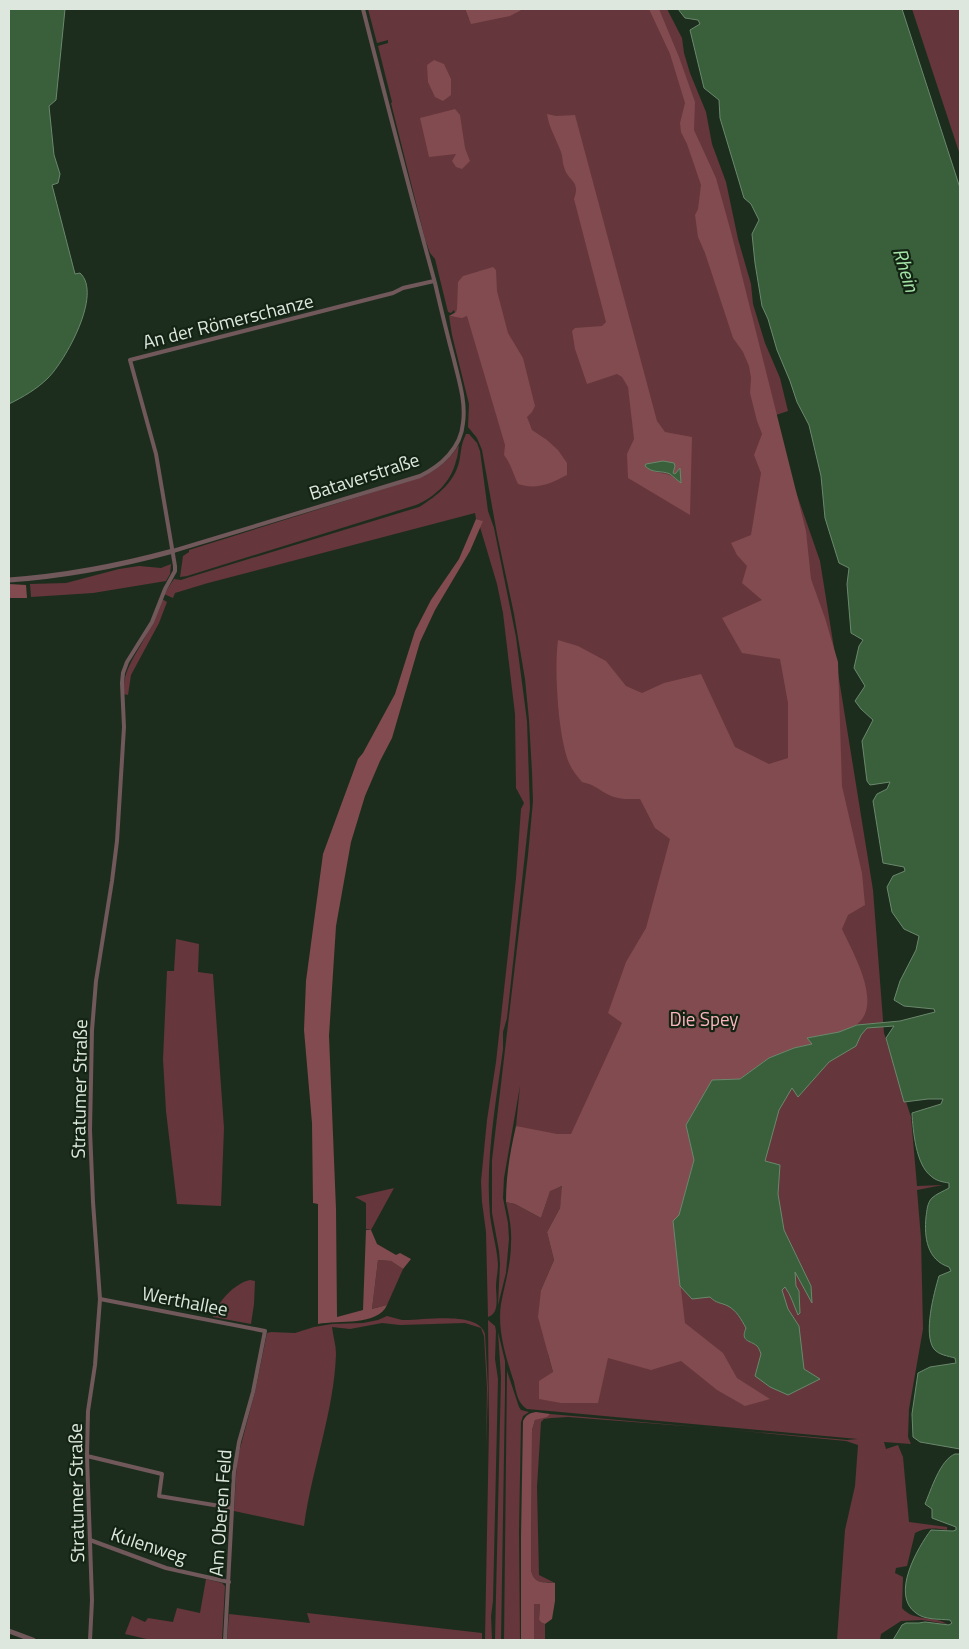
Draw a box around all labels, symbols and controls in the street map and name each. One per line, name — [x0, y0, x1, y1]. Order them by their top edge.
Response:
water label: Rhein — [885, 244, 928, 297]
street label: An der Römerschanze — [139, 285, 316, 356]
street label: Bataverstraße — [305, 444, 423, 507]
park label: Die Spey — [669, 1004, 739, 1033]
street label: Stratumer Straße — [63, 1019, 94, 1159]
street label: Werthallee — [140, 1278, 231, 1323]
street label: Stratumer Straße — [60, 1423, 91, 1563]
street label: Am Oberen Feld — [201, 1448, 238, 1578]
street label: Kulenweg — [107, 1519, 191, 1571]

